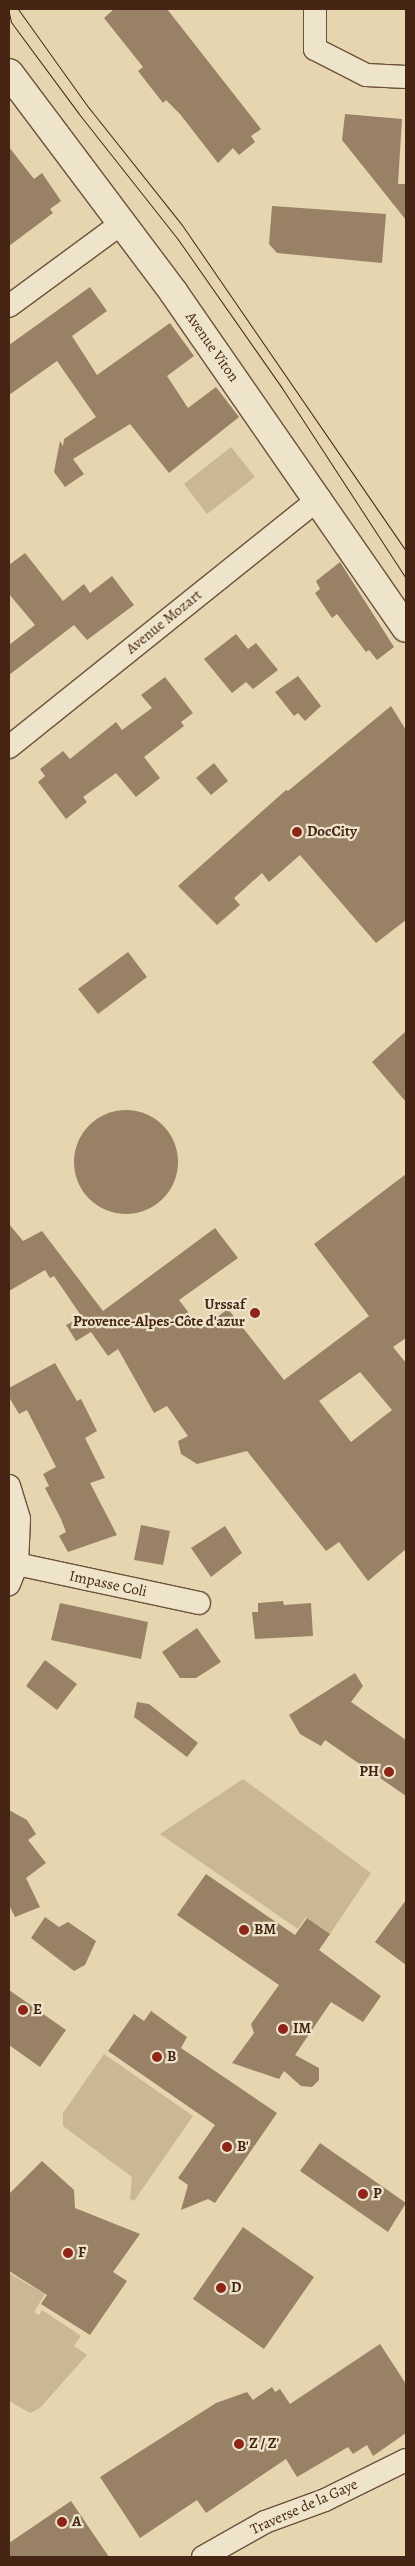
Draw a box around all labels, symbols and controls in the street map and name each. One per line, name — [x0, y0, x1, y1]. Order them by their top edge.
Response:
street label: Avenue Viton — [181, 309, 243, 385]
street label: Avenue Mozart — [123, 586, 205, 658]
place label: DocCity — [307, 823, 357, 841]
marker: DocCity — [291, 826, 303, 838]
place label: Urssaf Provence-Alpes-Côte d'azur — [73, 1295, 245, 1330]
marker: Urssaf Provence-Alpes-Côte d'azur — [249, 1307, 261, 1319]
street label: Impasse Coli — [68, 1567, 148, 1601]
place label: PH — [359, 1763, 379, 1781]
marker: PH — [383, 1766, 395, 1778]
place label: BM — [254, 1921, 276, 1939]
marker: BM — [238, 1924, 250, 1936]
place label: E — [33, 2001, 42, 2019]
marker: E — [17, 2004, 29, 2016]
place label: IM — [293, 2020, 311, 2038]
marker: IM — [277, 2023, 289, 2035]
place label: B — [167, 2048, 176, 2066]
marker: B — [151, 2051, 163, 2063]
place label: B' — [237, 2138, 249, 2156]
marker: B' — [221, 2141, 233, 2153]
place label: P — [373, 2185, 382, 2203]
marker: P — [357, 2188, 369, 2200]
place label: F — [78, 2244, 86, 2262]
marker: F — [62, 2247, 74, 2259]
place label: D — [231, 2279, 241, 2297]
marker: D — [215, 2282, 227, 2294]
place label: Z / Z' — [249, 2435, 279, 2453]
marker: Z / Z' — [233, 2438, 245, 2450]
street label: Traverse de la Gaye — [247, 2475, 361, 2539]
place label: A — [72, 2513, 81, 2531]
marker: A — [56, 2516, 68, 2528]

